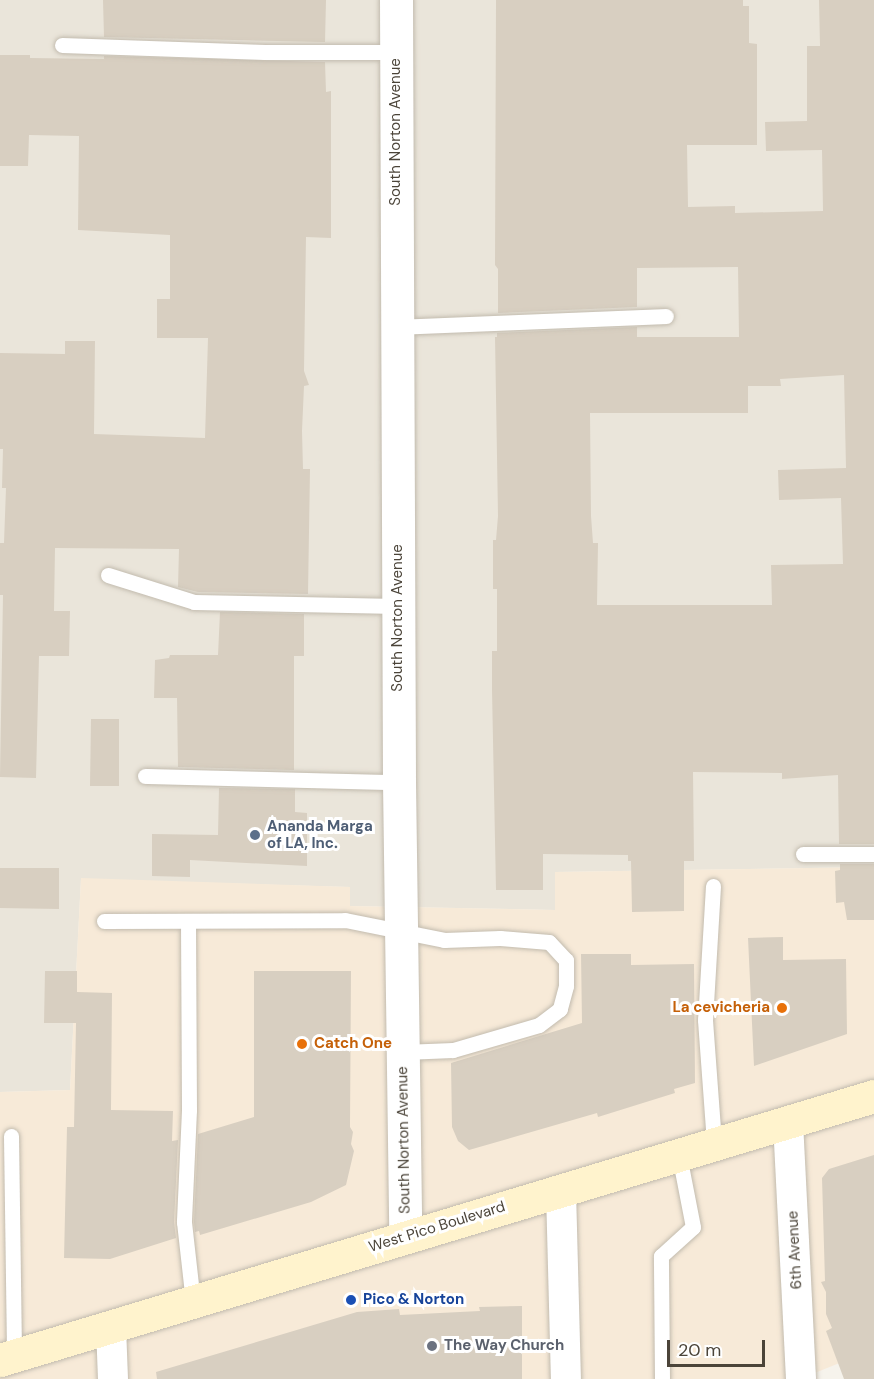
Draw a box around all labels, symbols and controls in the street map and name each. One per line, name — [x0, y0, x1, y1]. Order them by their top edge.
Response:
street label: South Norton Avenue — [387, 58, 405, 206]
street label: South Norton Avenue — [389, 544, 407, 692]
place label: Ananda Marga of LA, Inc. — [267, 817, 373, 852]
marker: Ananda Marga of LA, Inc. — [248, 828, 262, 842]
place label: La cevicheria — [672, 999, 770, 1017]
marker: La cevicheria — [775, 1001, 789, 1015]
place label: Catch One — [314, 1035, 392, 1053]
marker: Catch One — [295, 1037, 309, 1051]
street label: South Norton Avenue — [394, 1066, 414, 1214]
street label: West Pico Boulevard — [367, 1198, 507, 1256]
street label: 6th Avenue — [784, 1210, 806, 1290]
place label: Pico & Norton — [363, 1291, 464, 1309]
marker: Pico & Norton — [344, 1293, 358, 1307]
scale bar — [670, 1328, 768, 1366]
place label: The Way Church — [444, 1337, 564, 1355]
text: 20 m — [678, 1338, 721, 1362]
marker: The Way Church — [425, 1339, 439, 1353]

